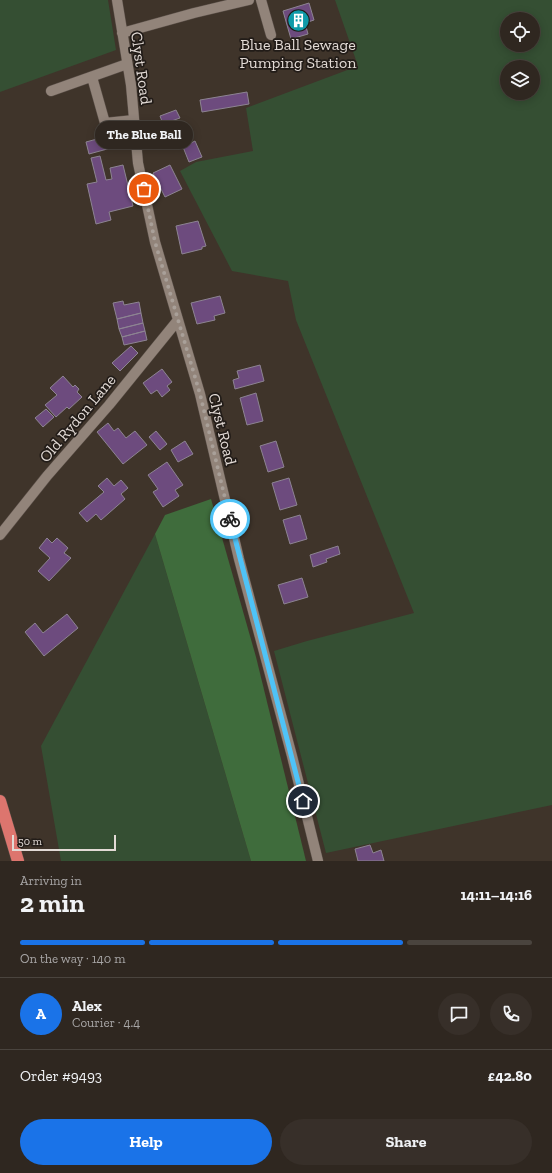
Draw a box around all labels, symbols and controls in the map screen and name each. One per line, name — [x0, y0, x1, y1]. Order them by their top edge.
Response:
building icon: Blue Ball Sewage Pumping Station — [285, 8, 311, 34]
map controls — [500, 12, 540, 100]
button: locate — [500, 12, 540, 52]
street label: Clyst Road — [127, 30, 156, 106]
place label: Blue Ball Sewage Pumping Station — [240, 35, 357, 72]
button: layers — [500, 60, 540, 100]
callout: The Blue Ball — [95, 121, 193, 149]
text: The Blue Ball — [107, 127, 181, 142]
pin — [127, 172, 161, 206]
icon: bag — [133, 178, 155, 200]
street label: Old Rydon Lane — [35, 371, 120, 466]
street label: Clyst Road — [204, 391, 241, 467]
courier — [210, 499, 250, 539]
icon: bike — [219, 508, 241, 530]
pin — [286, 784, 320, 818]
icon: home — [292, 790, 314, 812]
scale bar — [12, 833, 116, 852]
text: 50 m — [18, 835, 42, 848]
text: Arriving in — [20, 873, 82, 888]
text: 14:11–14:16 — [460, 886, 532, 904]
text: 2 min — [20, 887, 85, 919]
text: On the way · 140 m — [20, 951, 125, 966]
button: chat — [438, 993, 480, 1035]
button: phone — [490, 993, 532, 1035]
text: Alex — [72, 997, 102, 1015]
text: A — [36, 1005, 46, 1023]
text: Courier · 4.4 — [72, 1015, 140, 1030]
text: Order #9493 — [20, 1067, 102, 1085]
text: £42.80 — [488, 1067, 532, 1085]
button: Help — [20, 1119, 272, 1165]
button: Share — [280, 1119, 532, 1165]

